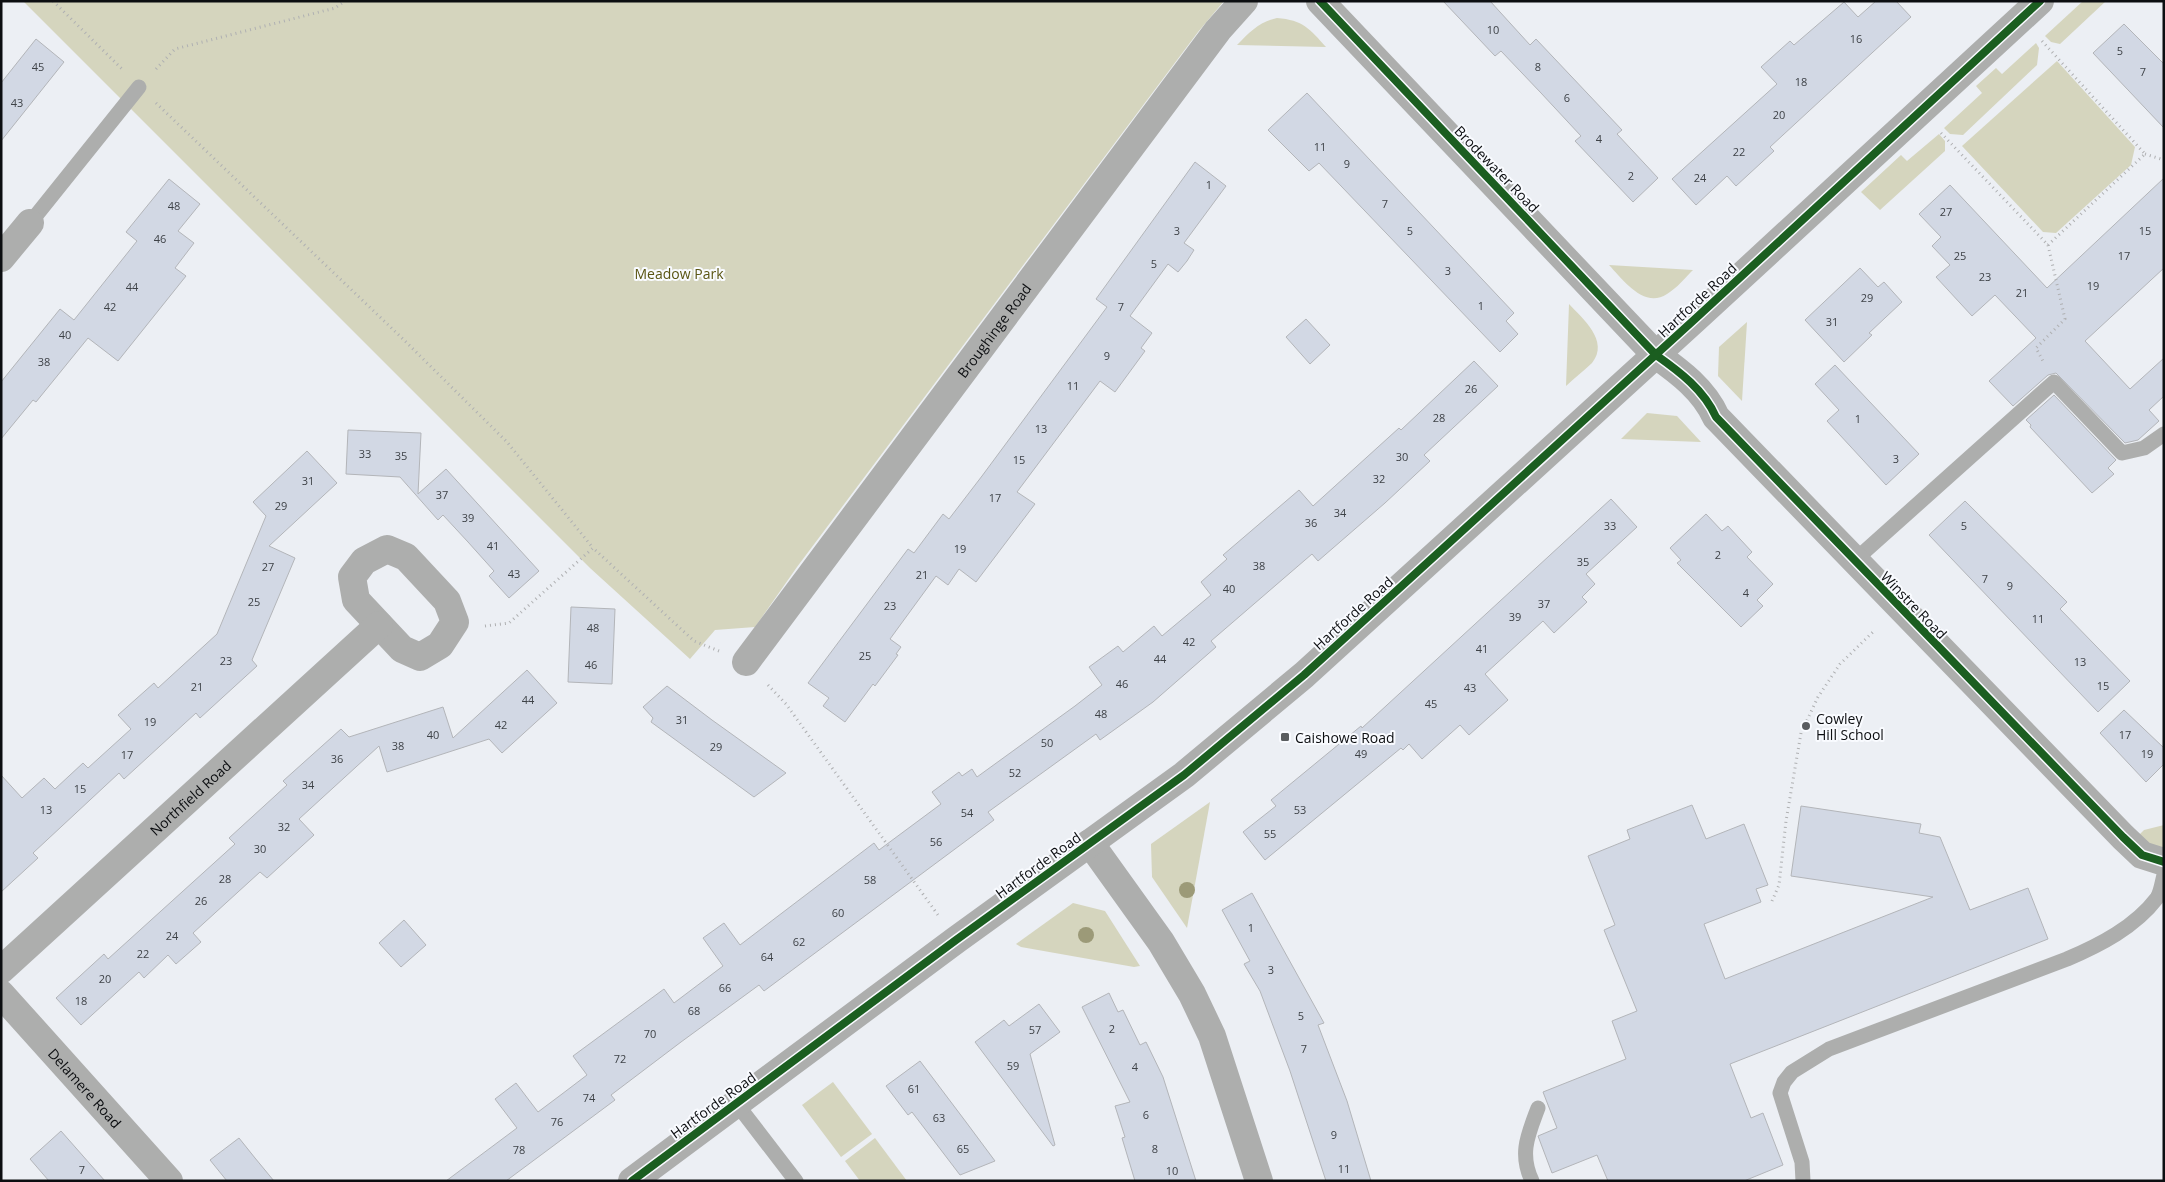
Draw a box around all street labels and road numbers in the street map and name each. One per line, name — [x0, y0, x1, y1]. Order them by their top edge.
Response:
street label: Brodewater Road — [1451, 121, 1543, 217]
street label: Hartforde Road — [1654, 259, 1740, 341]
street label: Broughinge Road — [952, 279, 1035, 381]
street label: Winstre Road — [1877, 567, 1951, 643]
street label: Hartforde Road — [1309, 572, 1397, 654]
street label: Northfield Road — [145, 755, 235, 839]
street label: Hartforde Road — [992, 828, 1084, 902]
street label: Delamere Road — [44, 1044, 126, 1132]
street label: Hartforde Road — [667, 1068, 759, 1142]

